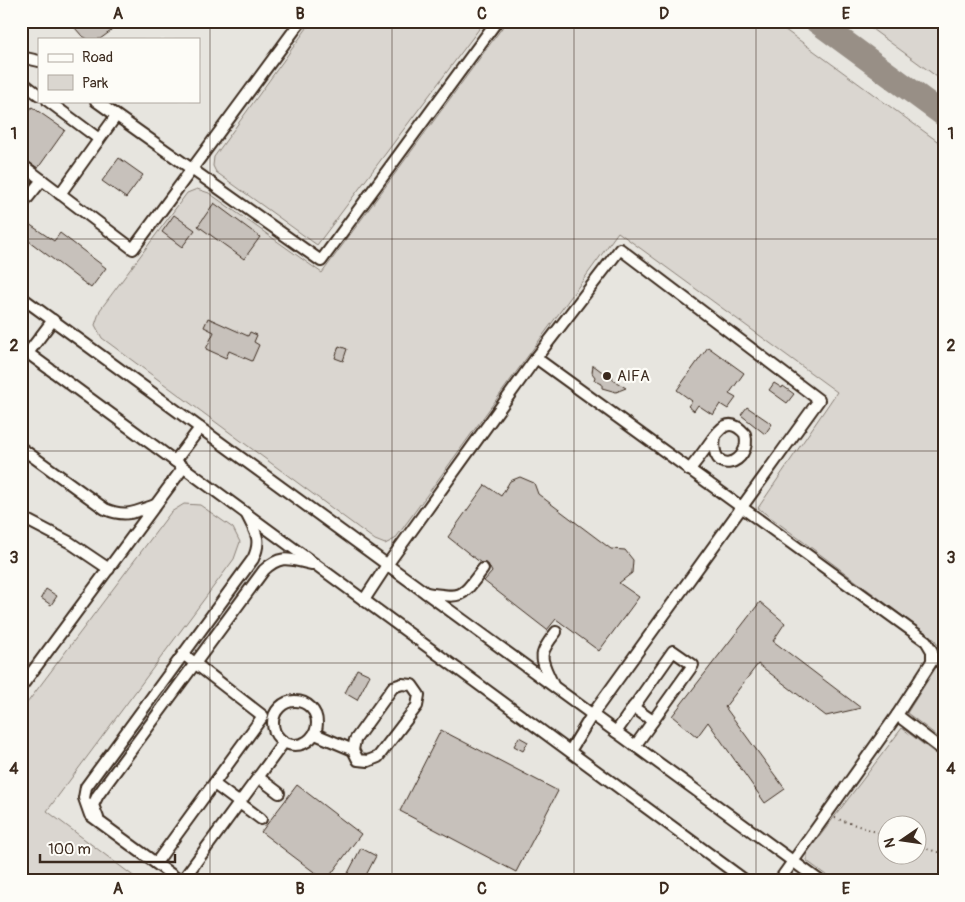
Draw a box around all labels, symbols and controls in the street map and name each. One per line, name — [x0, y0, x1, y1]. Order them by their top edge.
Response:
text: A — [113, 4, 124, 24]
text: B — [295, 4, 305, 24]
text: C — [477, 4, 487, 24]
text: D — [659, 4, 669, 24]
text: E — [842, 4, 851, 24]
legend — [38, 38, 200, 102]
text: Road — [82, 48, 113, 67]
text: Park — [82, 74, 109, 93]
text: 1 — [11, 124, 17, 144]
text: 1 — [948, 124, 954, 144]
text: 2 — [10, 336, 19, 356]
text: 2 — [947, 336, 956, 356]
place label: AIFA — [617, 367, 650, 386]
marker: AIFA — [601, 370, 613, 382]
text: 3 — [10, 548, 19, 568]
text: 3 — [947, 548, 956, 568]
text: 4 — [9, 759, 19, 779]
text: 4 — [946, 759, 956, 779]
north arrow — [878, 814, 928, 864]
scale bar — [40, 832, 175, 864]
text: N — [880, 836, 899, 849]
text: 100 m — [48, 840, 91, 859]
text: A — [113, 879, 124, 899]
text: B — [295, 879, 305, 899]
text: C — [477, 879, 487, 899]
text: D — [659, 879, 669, 899]
text: E — [842, 879, 851, 899]

